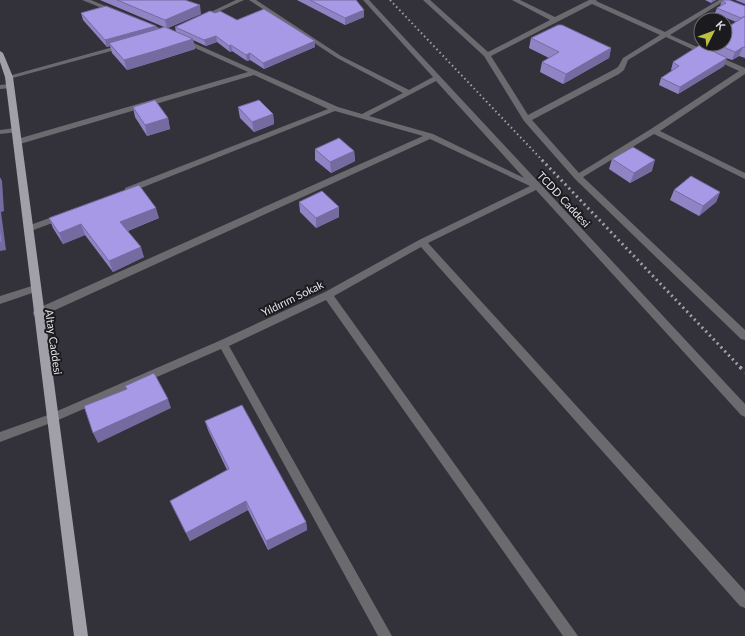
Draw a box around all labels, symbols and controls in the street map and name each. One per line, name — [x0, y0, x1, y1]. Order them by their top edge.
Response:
north arrow — [693, 12, 733, 52]
text: K — [713, 18, 728, 32]
street label: TCDD Caddesi — [535, 168, 593, 230]
street label: Yıldırım Sokak — [259, 277, 325, 319]
street label: Altay Caddesi — [43, 308, 65, 376]

